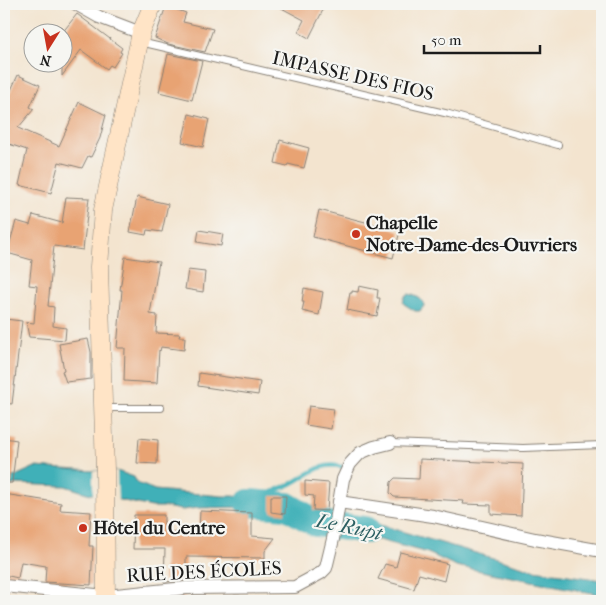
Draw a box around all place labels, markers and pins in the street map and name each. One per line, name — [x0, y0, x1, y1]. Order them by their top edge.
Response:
place label: Chapelle Notre-Dame-des-Ouvriers — [366, 212, 577, 256]
marker: Chapelle Notre-Dame-des-Ouvriers — [350, 228, 362, 240]
place label: Hôtel du Centre — [93, 517, 226, 539]
marker: Hôtel du Centre — [77, 522, 89, 534]

